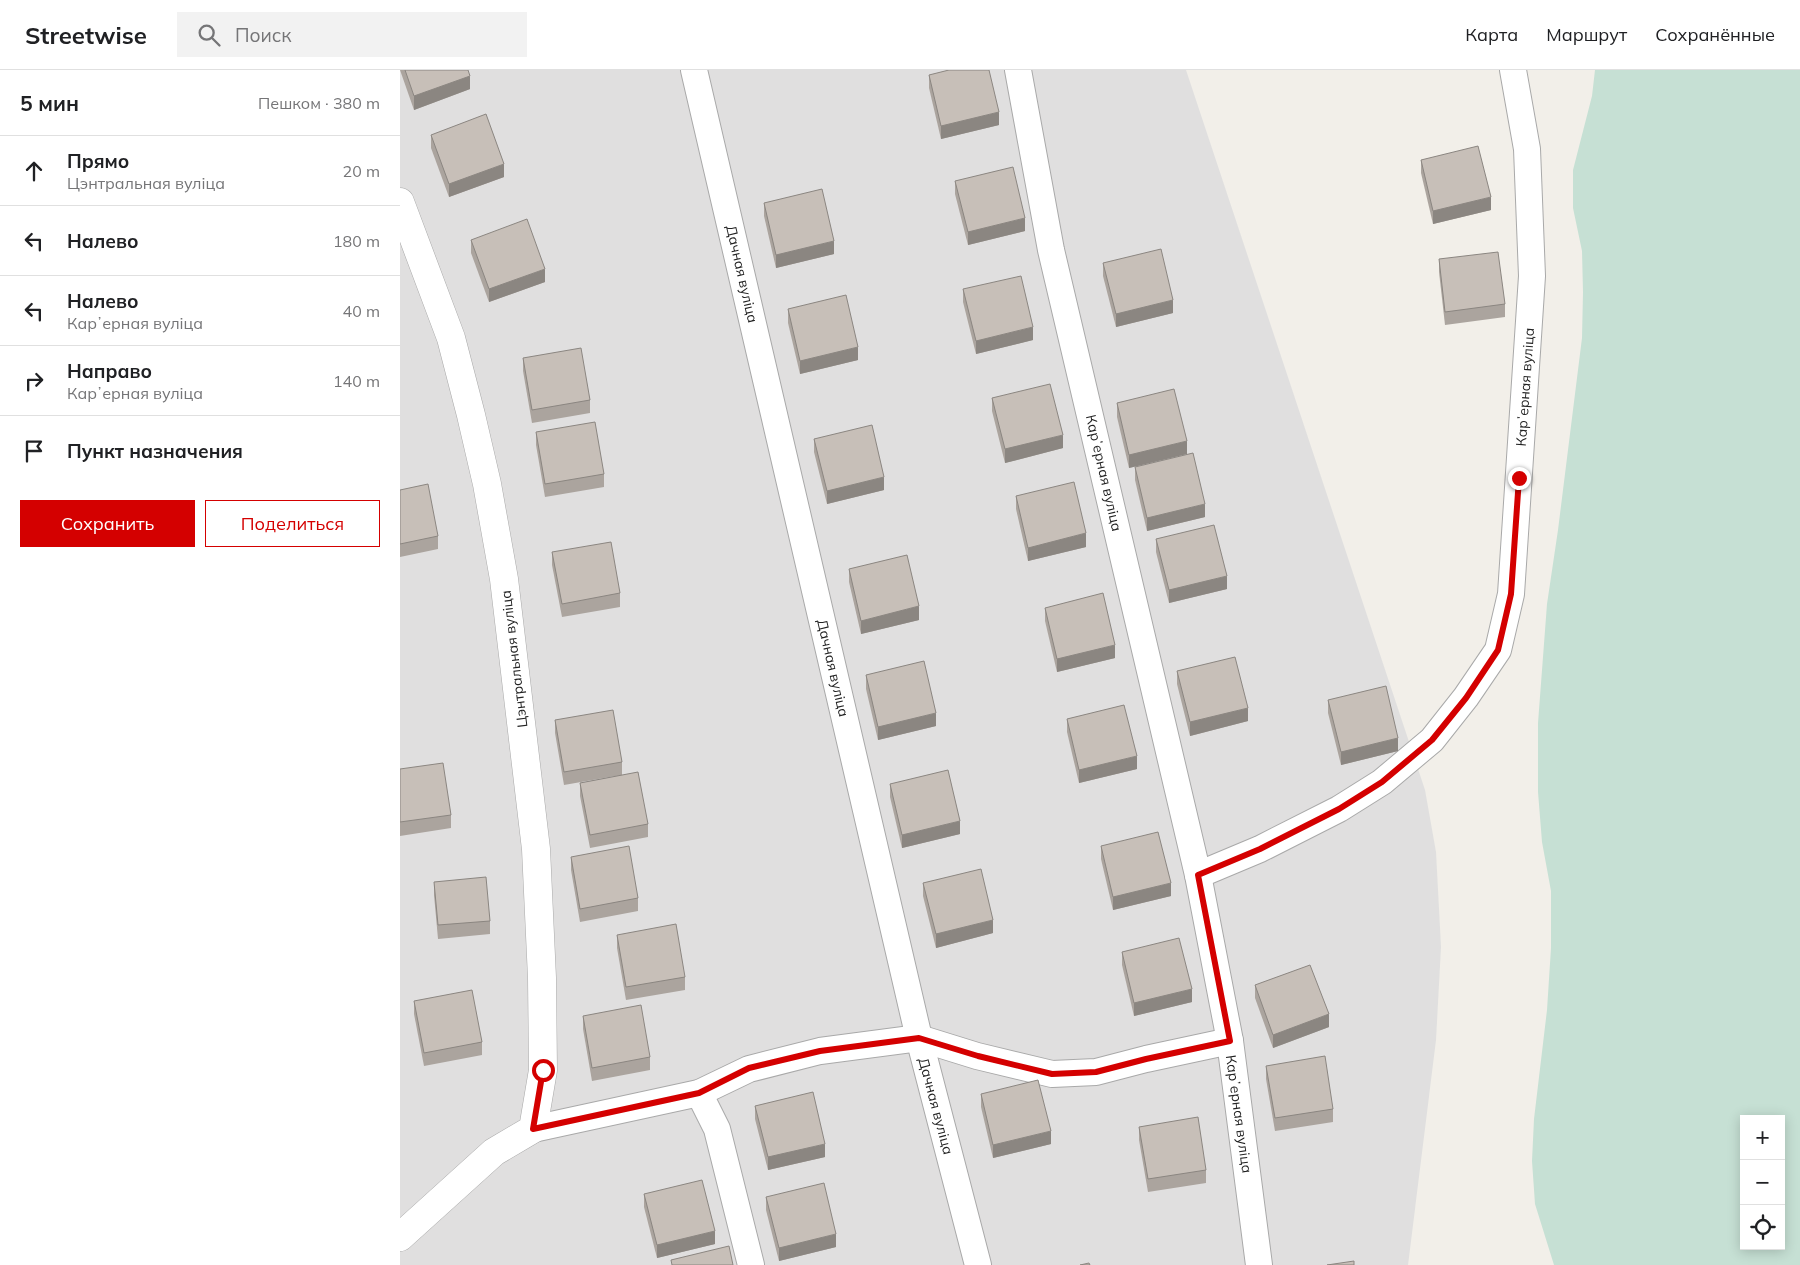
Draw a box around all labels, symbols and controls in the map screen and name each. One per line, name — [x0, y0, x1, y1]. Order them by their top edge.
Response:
search box — [177, 12, 527, 57]
text: Streetwise — [25, 20, 147, 50]
icon: search — [195, 21, 223, 49]
text: Поиск — [235, 23, 292, 47]
text: Карта — [1465, 23, 1518, 46]
text: Маршрут — [1546, 23, 1627, 46]
text: Сохранённые — [1655, 23, 1775, 46]
text: 5 мин — [20, 90, 79, 116]
text: Пешком · 380 m — [258, 93, 380, 113]
text: Прямо — [67, 149, 129, 173]
icon: ahead — [20, 157, 48, 185]
text: 20 m — [343, 161, 380, 181]
text: Цэнтральная вуліца — [67, 173, 225, 193]
street label: Дачная вуліца — [722, 223, 762, 325]
icon: left — [20, 227, 48, 255]
text: Налево — [67, 229, 139, 253]
text: 180 m — [333, 231, 380, 251]
text: Налево — [67, 289, 139, 313]
icon: left — [20, 297, 48, 325]
text: 40 m — [343, 301, 380, 321]
text: Карʼерная вуліца — [67, 313, 203, 333]
street label: Карʼерная вуліца — [1512, 327, 1538, 447]
text: Направо — [67, 359, 152, 383]
icon: right — [20, 367, 48, 395]
text: 140 m — [333, 371, 380, 391]
text: Карʼерная вуліца — [67, 383, 203, 403]
street label: Карʼерная вуліца — [1082, 413, 1126, 533]
icon: arrive — [20, 437, 48, 465]
text: Пункт назначения — [67, 439, 243, 463]
route end — [1508, 467, 1531, 490]
button: Сохранить — [20, 500, 195, 547]
button: Поделиться — [205, 500, 380, 547]
street label: Цэнтральная вуліца — [497, 589, 531, 729]
street label: Дачная вуліца — [813, 617, 853, 719]
street label: Карʼерная вуліца — [1222, 1054, 1256, 1174]
street label: Дачная вуліца — [914, 1056, 958, 1156]
route start — [532, 1059, 555, 1082]
map controls — [1740, 1115, 1785, 1250]
button: + — [1740, 1115, 1785, 1160]
button: − — [1740, 1160, 1785, 1205]
button: locate — [1740, 1205, 1785, 1250]

